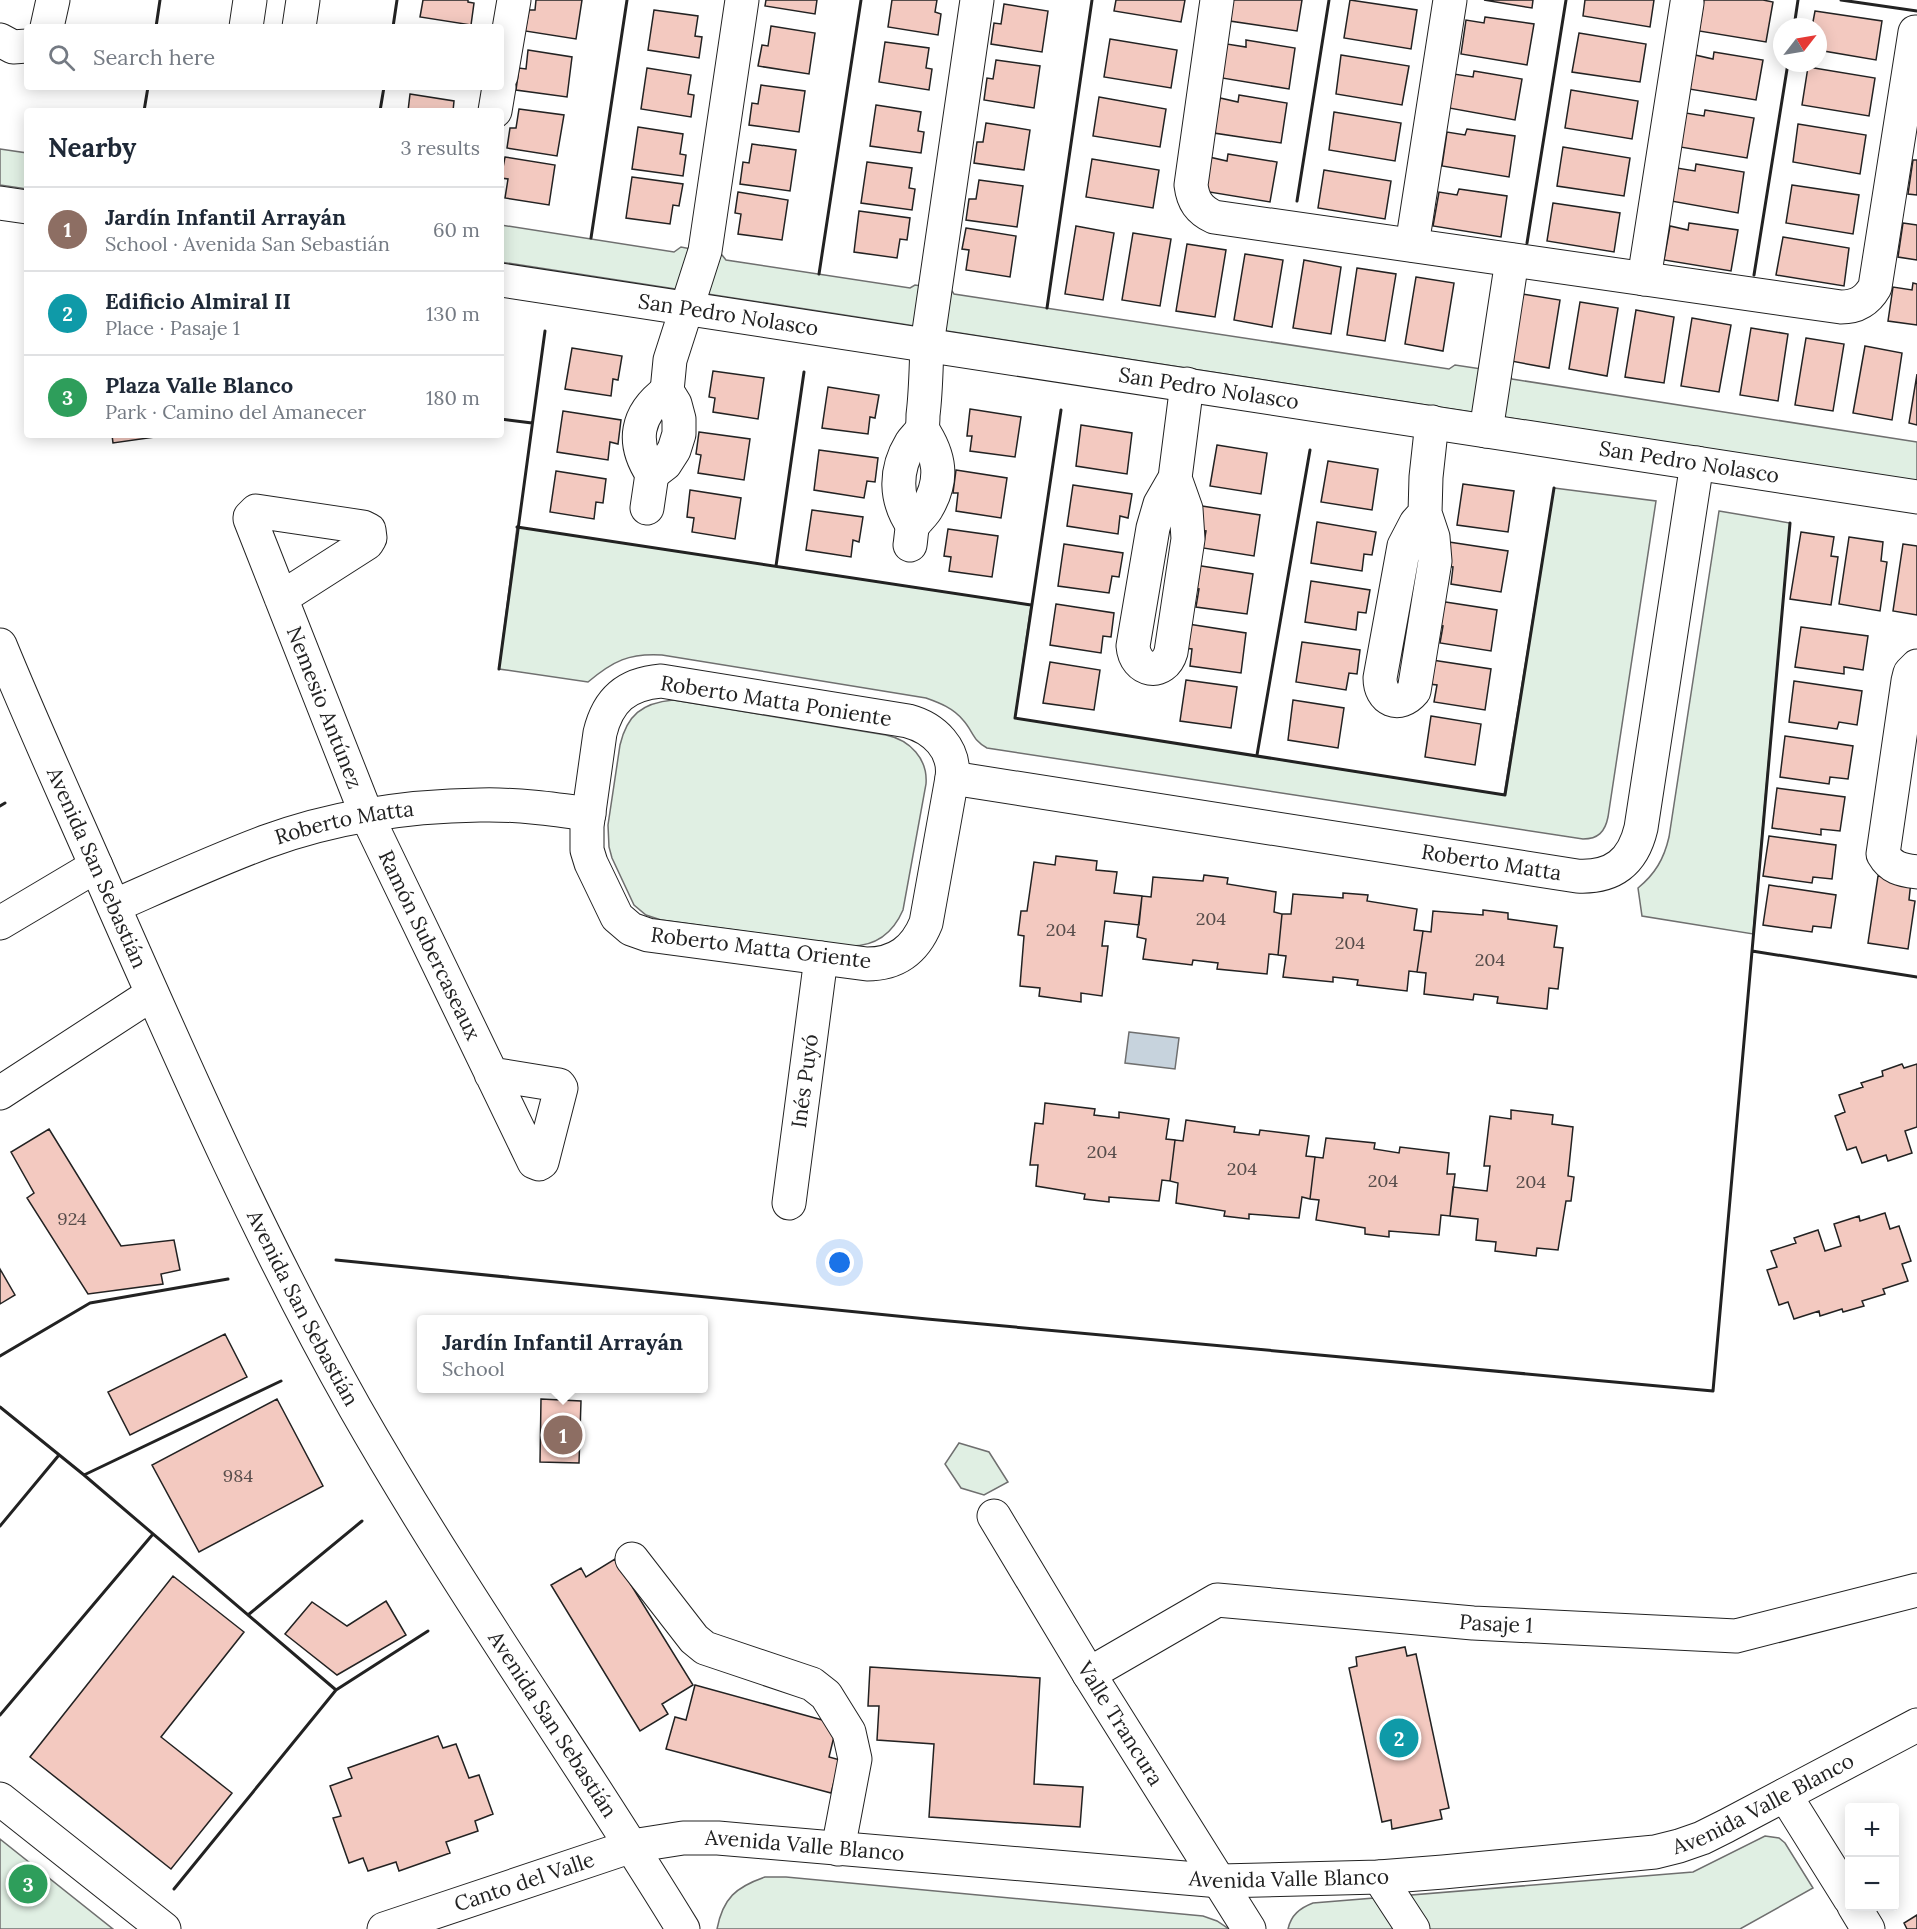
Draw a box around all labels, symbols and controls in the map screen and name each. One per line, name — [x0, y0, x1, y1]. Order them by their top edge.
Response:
north arrow — [1773, 18, 1827, 72]
search box — [24, 24, 504, 90]
icon: search — [45, 41, 78, 74]
text: Search here — [93, 43, 215, 71]
text: Nearby — [48, 131, 136, 164]
text: 3 results — [401, 135, 480, 160]
text: Jardín Infantil Arrayán — [105, 203, 346, 231]
text: 1 — [63, 217, 72, 242]
text: 60 m — [433, 217, 480, 242]
text: School · Avenida San Sebastián — [105, 231, 390, 256]
text: Edificio Almiral II — [105, 287, 291, 315]
street label: San Pedro Nolasco — [636, 287, 820, 341]
text: 2 — [62, 301, 73, 326]
text: 130 m — [426, 301, 480, 326]
text: Place · Pasaje 1 — [105, 315, 240, 340]
street label: San Pedro Nolasco — [1117, 361, 1301, 415]
text: Plaza Valle Blanco — [105, 371, 293, 399]
text: 3 — [62, 385, 73, 410]
text: 180 m — [426, 385, 480, 410]
text: Park · Camino del Amanecer — [105, 399, 366, 424]
street label: San Pedro Nolasco — [1597, 434, 1781, 489]
street label: Nemesio Antúnez — [281, 622, 369, 792]
street label: Roberto Matta Poniente — [659, 669, 894, 732]
street label: Avenida San Sebastián — [41, 762, 153, 973]
street label: Roberto Matta — [271, 795, 415, 851]
street label: Roberto Matta — [1419, 838, 1564, 886]
street label: Ramón Subercaseaux — [372, 846, 487, 1044]
house number: 204 — [1196, 907, 1227, 930]
house number: 204 — [1046, 918, 1077, 941]
street label: Roberto Matta Oriente — [649, 921, 873, 974]
house number: 204 — [1335, 931, 1366, 954]
house number: 204 — [1475, 948, 1506, 971]
street label: Inés Puyó — [785, 1032, 824, 1130]
house number: 204 — [1087, 1140, 1118, 1163]
house number: 204 — [1227, 1157, 1258, 1180]
house number: 204 — [1368, 1169, 1399, 1192]
house number: 204 — [1516, 1170, 1547, 1193]
street label: Avenida San Sebastián — [241, 1205, 365, 1411]
house number: 924 — [57, 1207, 87, 1230]
your location — [825, 1248, 854, 1277]
popup — [417, 1315, 708, 1393]
text: Jardín Infantil Arrayán — [442, 1328, 683, 1356]
text: School — [442, 1356, 505, 1381]
pin: 1 — [544, 1412, 582, 1458]
house number: 984 — [223, 1464, 253, 1487]
street label: Pasaje 1 — [1458, 1608, 1534, 1639]
street label: Avenida San Sebastián — [482, 1625, 624, 1823]
street label: Valle Trancura — [1071, 1655, 1170, 1791]
pin: 2 — [1380, 1716, 1418, 1760]
street label: Avenida Valle Blanco — [1668, 1747, 1858, 1861]
map controls — [1845, 1803, 1899, 1911]
button: + — [1845, 1803, 1899, 1857]
street label: Avenida Valle Blanco — [704, 1824, 905, 1867]
street label: Canto del Valle — [451, 1846, 598, 1918]
button: − — [1845, 1857, 1899, 1911]
pin: 3 — [9, 1862, 48, 1906]
street label: Avenida Valle Blanco — [1187, 1862, 1390, 1894]

